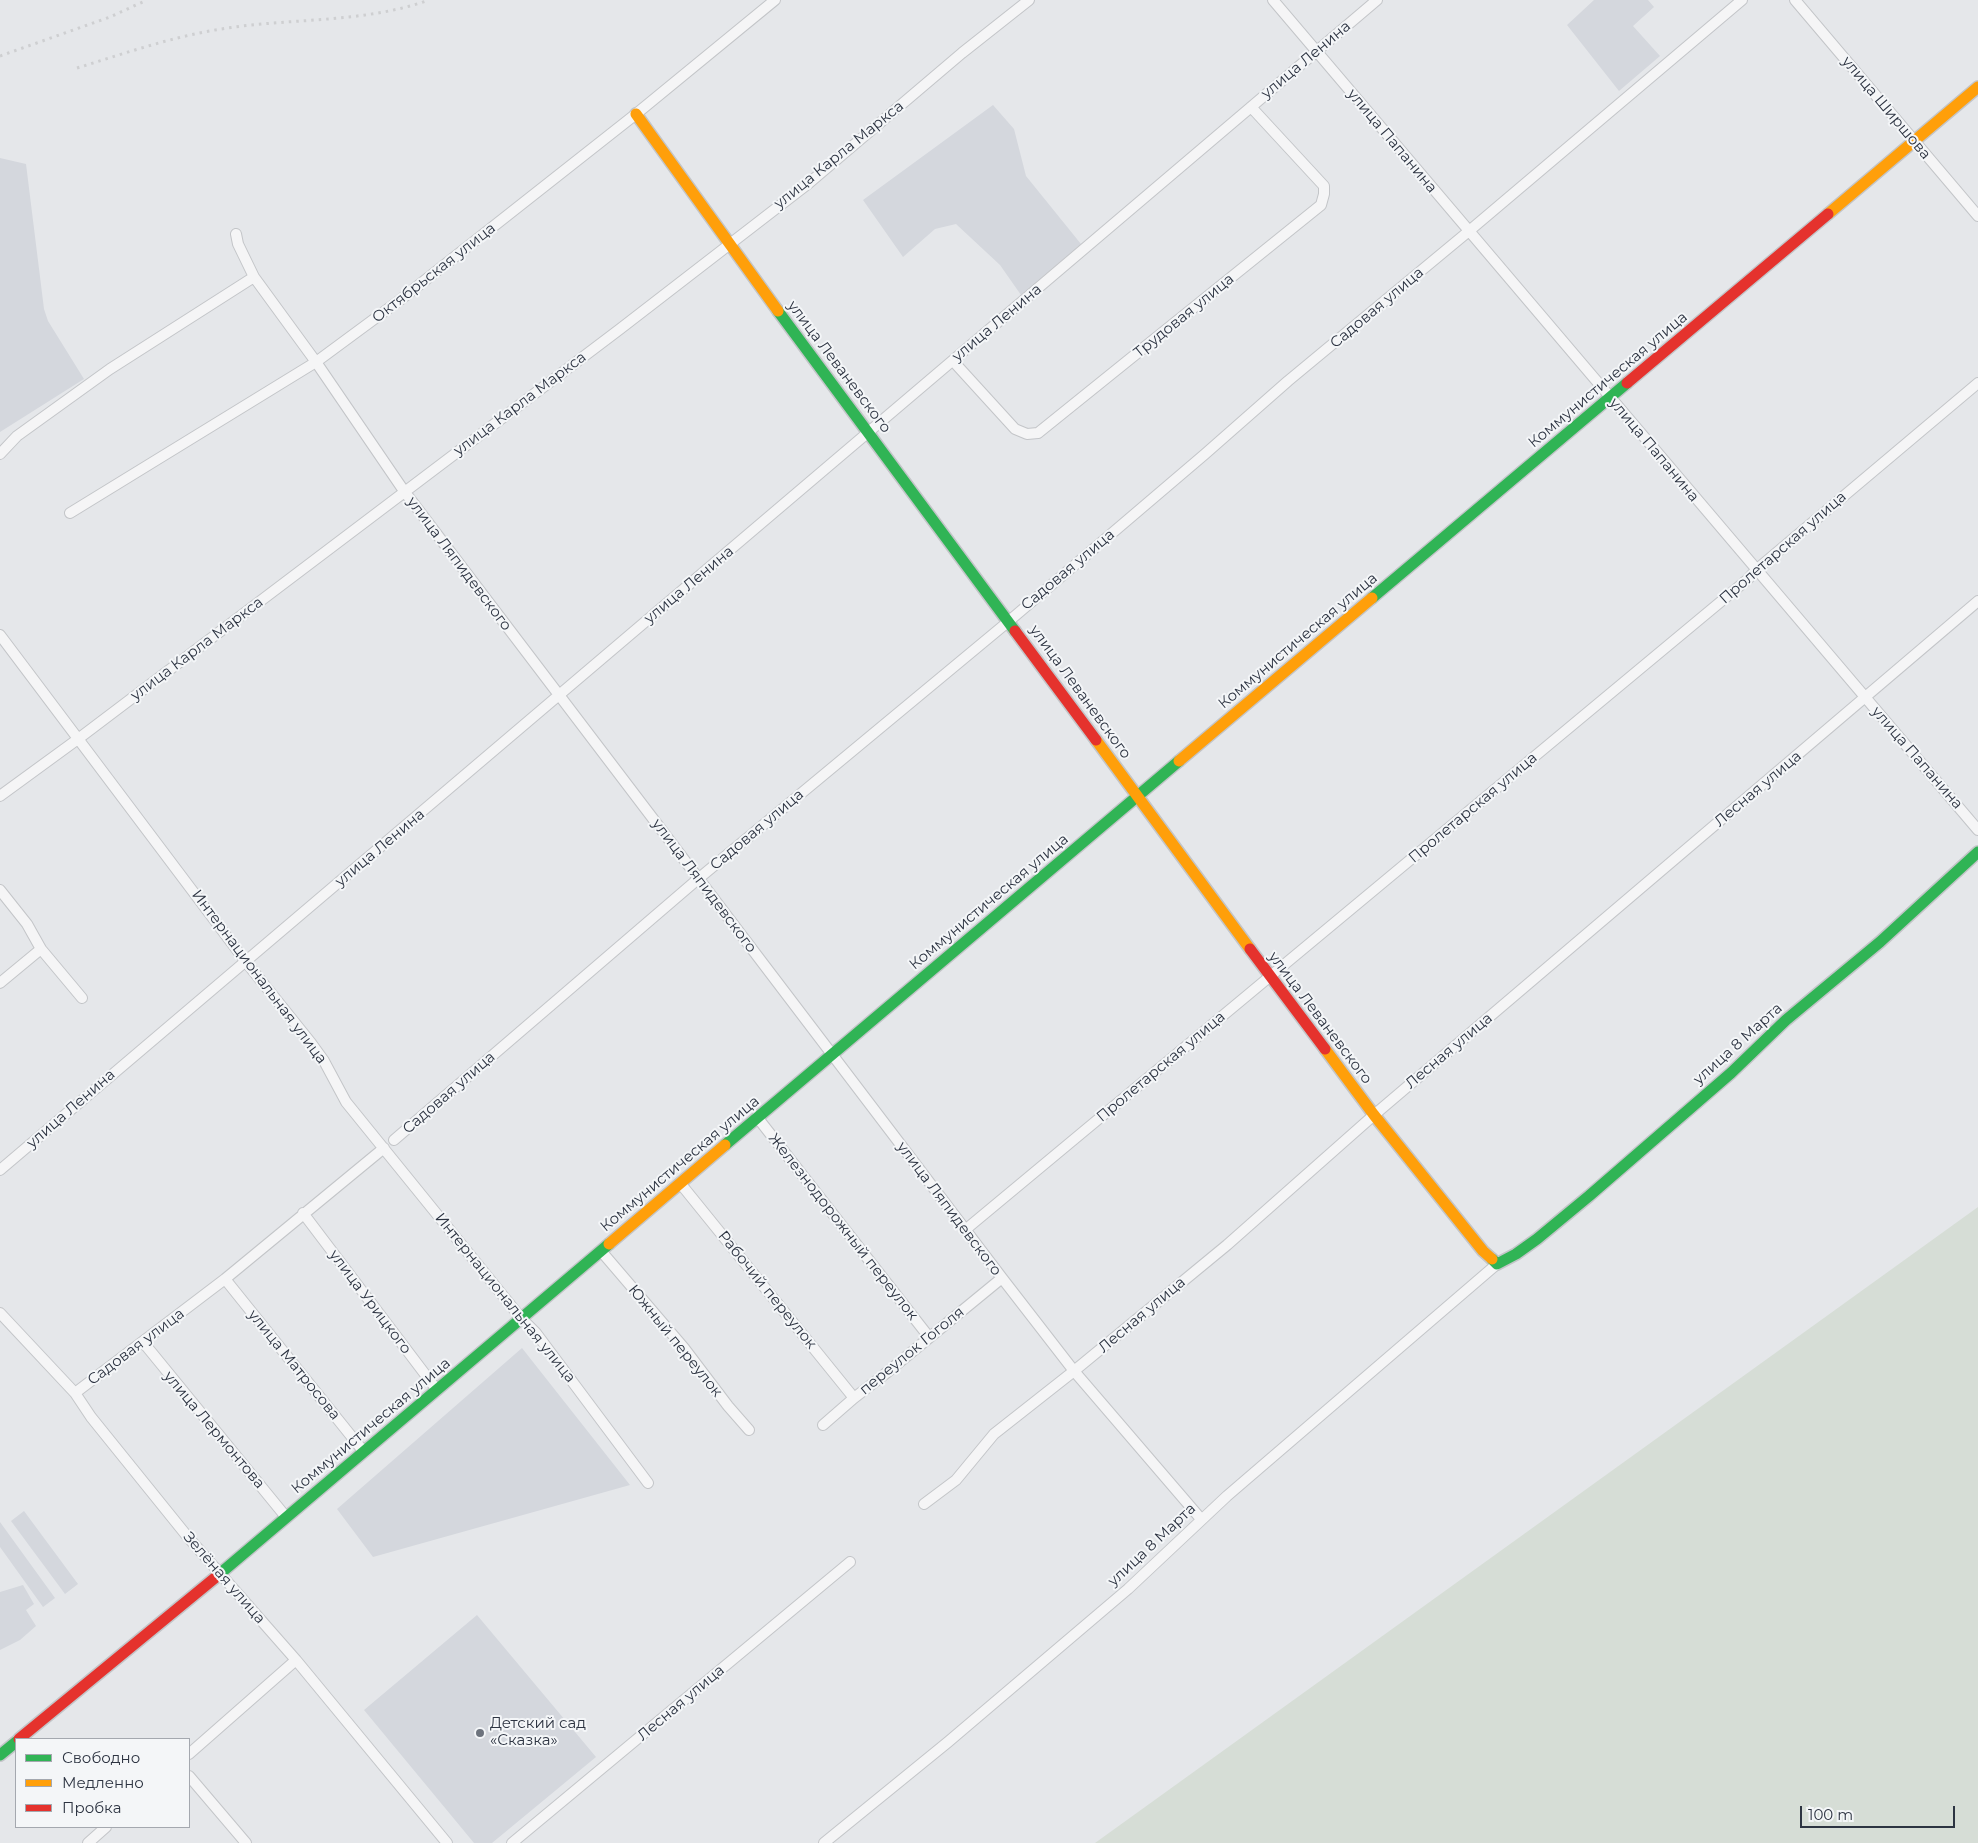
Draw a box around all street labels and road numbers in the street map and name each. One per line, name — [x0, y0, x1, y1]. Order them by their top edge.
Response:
street label: улица Ленина — [1258, 17, 1354, 103]
street label: улица Ширшова — [1838, 53, 1934, 163]
street label: улица Папанина — [1343, 85, 1441, 197]
street label: улица Карла Маркса — [771, 97, 907, 213]
street label: Октябрьская улица — [369, 219, 499, 327]
street label: Садовая улица — [1327, 264, 1427, 352]
street label: Трудовая улица — [1130, 270, 1238, 362]
street label: улица Ленина — [949, 280, 1045, 366]
street label: улица Леваневского — [783, 297, 895, 437]
street label: Коммунистическая улица — [1525, 308, 1691, 452]
street label: улица Карла Маркса — [450, 348, 590, 460]
street label: улица Папанина — [1605, 394, 1703, 506]
street label: Пролетарская улица — [1716, 488, 1850, 608]
street label: улица Ляпидевского — [403, 494, 515, 634]
street label: Садовая улица — [1018, 526, 1118, 614]
street label: улица Ленина — [641, 542, 737, 628]
street label: Коммунистическая улица — [1215, 569, 1381, 713]
street label: улица Карла Маркса — [127, 593, 267, 705]
street label: улица Леваневского — [1025, 622, 1135, 762]
street label: улица Папанина — [1868, 703, 1966, 813]
street label: Лесная улица — [1711, 747, 1805, 831]
street label: Пролетарская улица — [1405, 749, 1541, 867]
street label: Садовая улица — [707, 786, 807, 874]
street label: улица Ленина — [332, 805, 428, 891]
street label: улица Ляпидевского — [648, 816, 760, 956]
street label: Коммунистическая улица — [906, 830, 1072, 974]
street label: Интернациональная улица — [188, 886, 330, 1068]
street label: улица Леваневского — [1264, 948, 1376, 1088]
street label: улица 8 Марта — [1690, 999, 1786, 1089]
street label: Пролетарская улица — [1093, 1008, 1229, 1126]
street label: Лесная улица — [1402, 1009, 1496, 1093]
street label: Садовая улица — [399, 1048, 499, 1138]
street label: улица Ленина — [23, 1066, 119, 1152]
street label: Коммунистическая улица — [597, 1092, 763, 1236]
street label: Железнодорожный переулок — [764, 1130, 922, 1324]
street label: улица Ляпидевского — [893, 1139, 1005, 1279]
street label: Интернациональная улица — [431, 1209, 579, 1387]
street label: Рабочий переулок — [714, 1227, 820, 1353]
street label: улица Урицкого — [325, 1246, 415, 1358]
street label: Лесная улица — [1095, 1273, 1189, 1357]
street label: Южный переулок — [624, 1281, 726, 1401]
street label: переулок Гоголя — [856, 1303, 968, 1399]
street label: Садовая улица — [84, 1305, 188, 1389]
street label: улица Матросова — [244, 1306, 344, 1424]
street label: Коммунистическая улица — [288, 1354, 454, 1498]
street label: улица Лермонтова — [160, 1368, 268, 1492]
street label: улица 8 Марта — [1104, 1500, 1200, 1590]
street label: Зелёная улица — [179, 1528, 269, 1628]
street label: Лесная улица — [634, 1661, 728, 1745]

